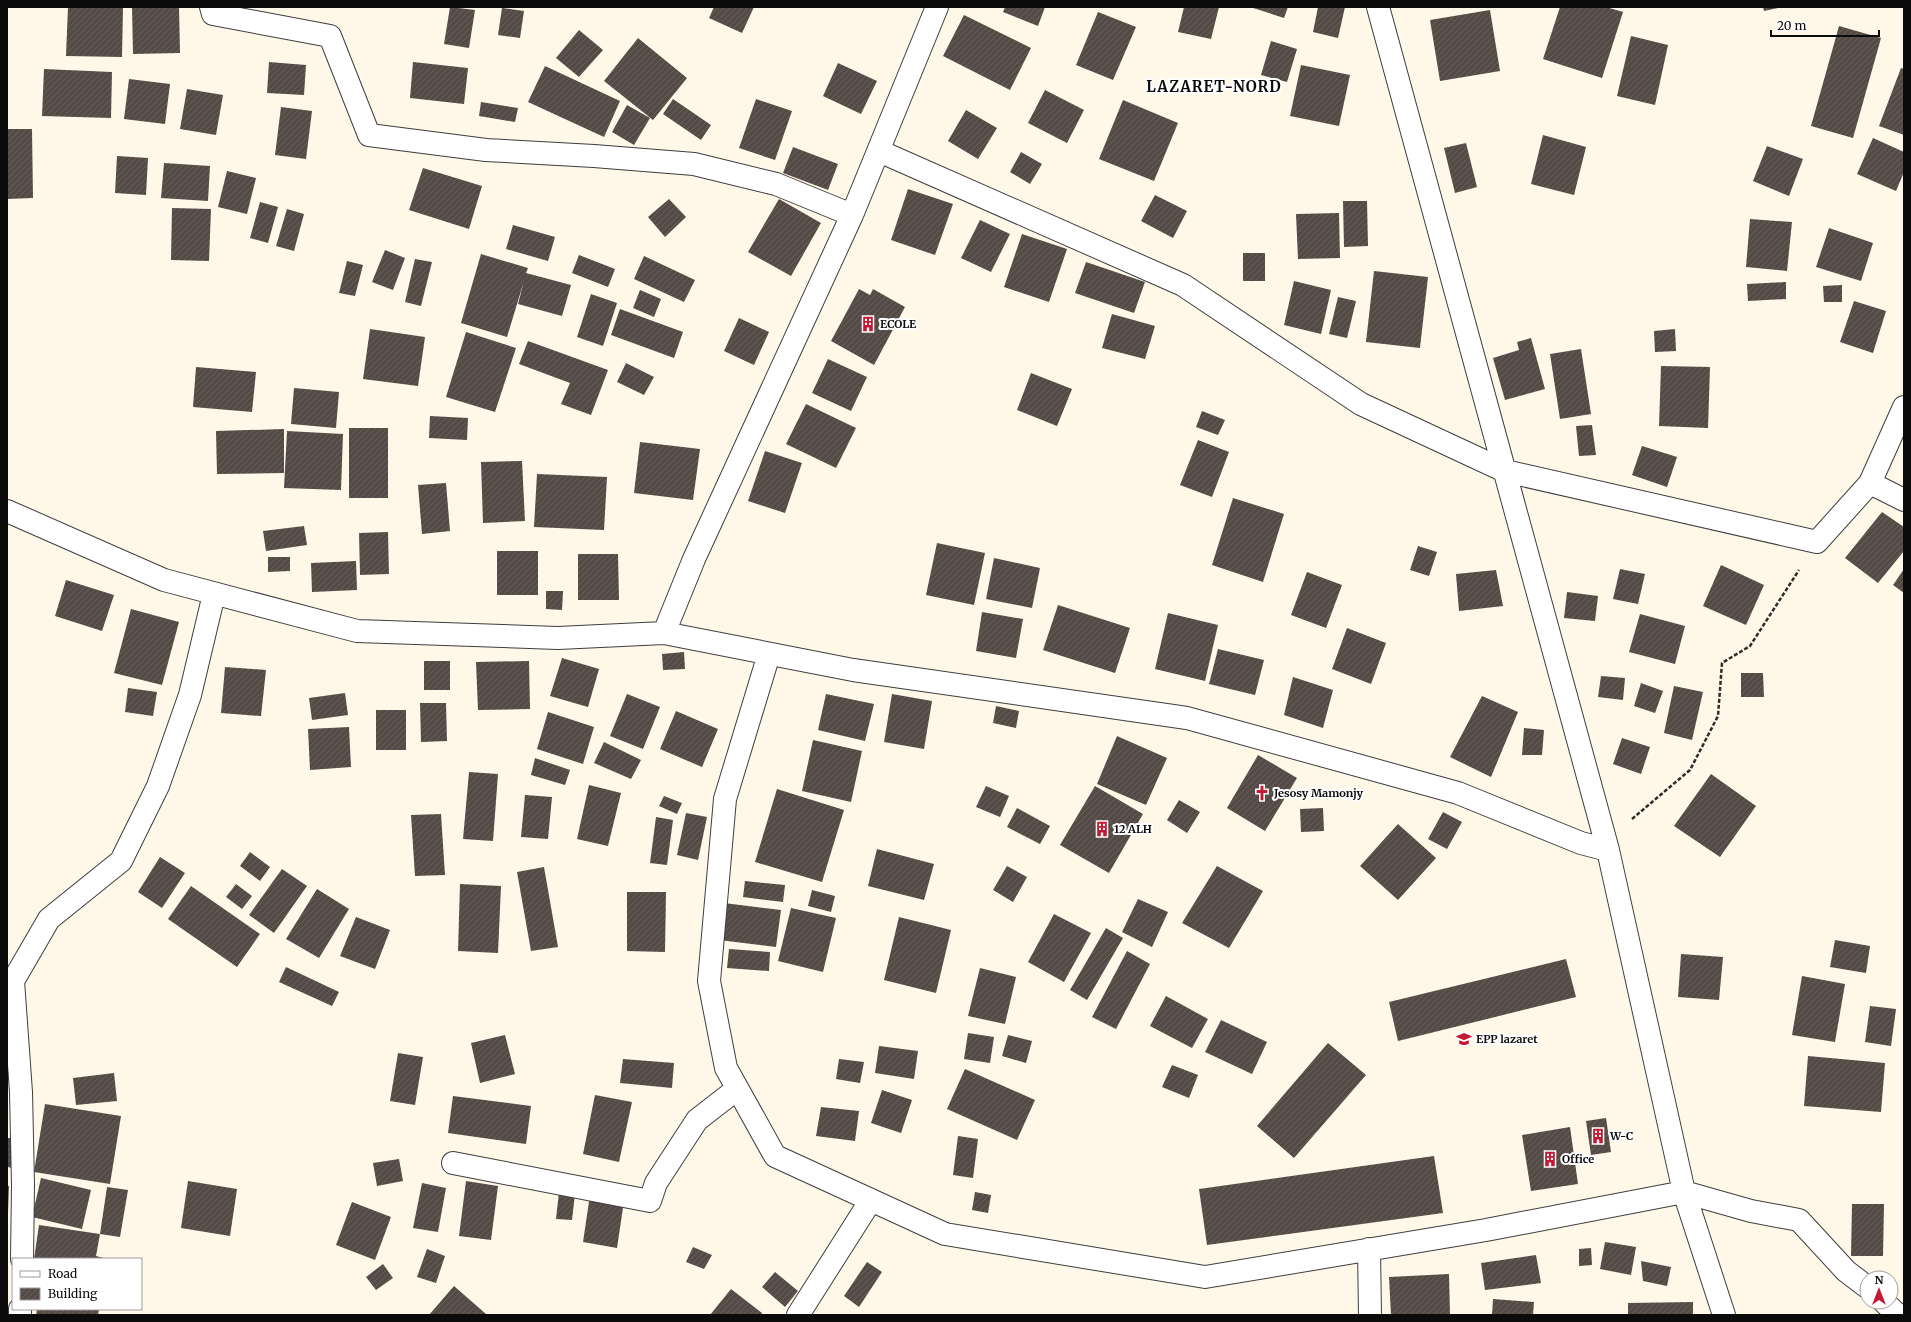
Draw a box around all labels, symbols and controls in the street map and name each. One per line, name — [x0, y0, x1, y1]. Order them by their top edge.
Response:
scale bar — [1771, 12, 1879, 38]
text: 20 m — [1777, 18, 1806, 33]
district label: LAZARET-NORD — [1146, 77, 1282, 96]
building icon: ECOLE — [859, 315, 877, 333]
place label: ECOLE — [880, 317, 917, 331]
church icon: Jesosy Mamonjy — [1253, 784, 1271, 802]
place label: Jesosy Mamonjy — [1273, 786, 1364, 800]
building icon: 12 ALH — [1093, 820, 1111, 838]
place label: 12 ALH — [1114, 822, 1152, 836]
school or university icon: EPP lazaret — [1455, 1030, 1473, 1048]
place label: EPP lazaret — [1476, 1032, 1538, 1046]
building icon: W-C — [1589, 1127, 1607, 1145]
place label: W-C — [1609, 1129, 1633, 1143]
building icon: Office — [1541, 1150, 1559, 1168]
place label: Office — [1562, 1152, 1594, 1166]
legend — [12, 1258, 142, 1310]
text: Road — [48, 1266, 77, 1281]
north arrow — [1859, 1270, 1899, 1310]
text: N — [1875, 1273, 1884, 1287]
text: Building — [48, 1286, 98, 1301]

